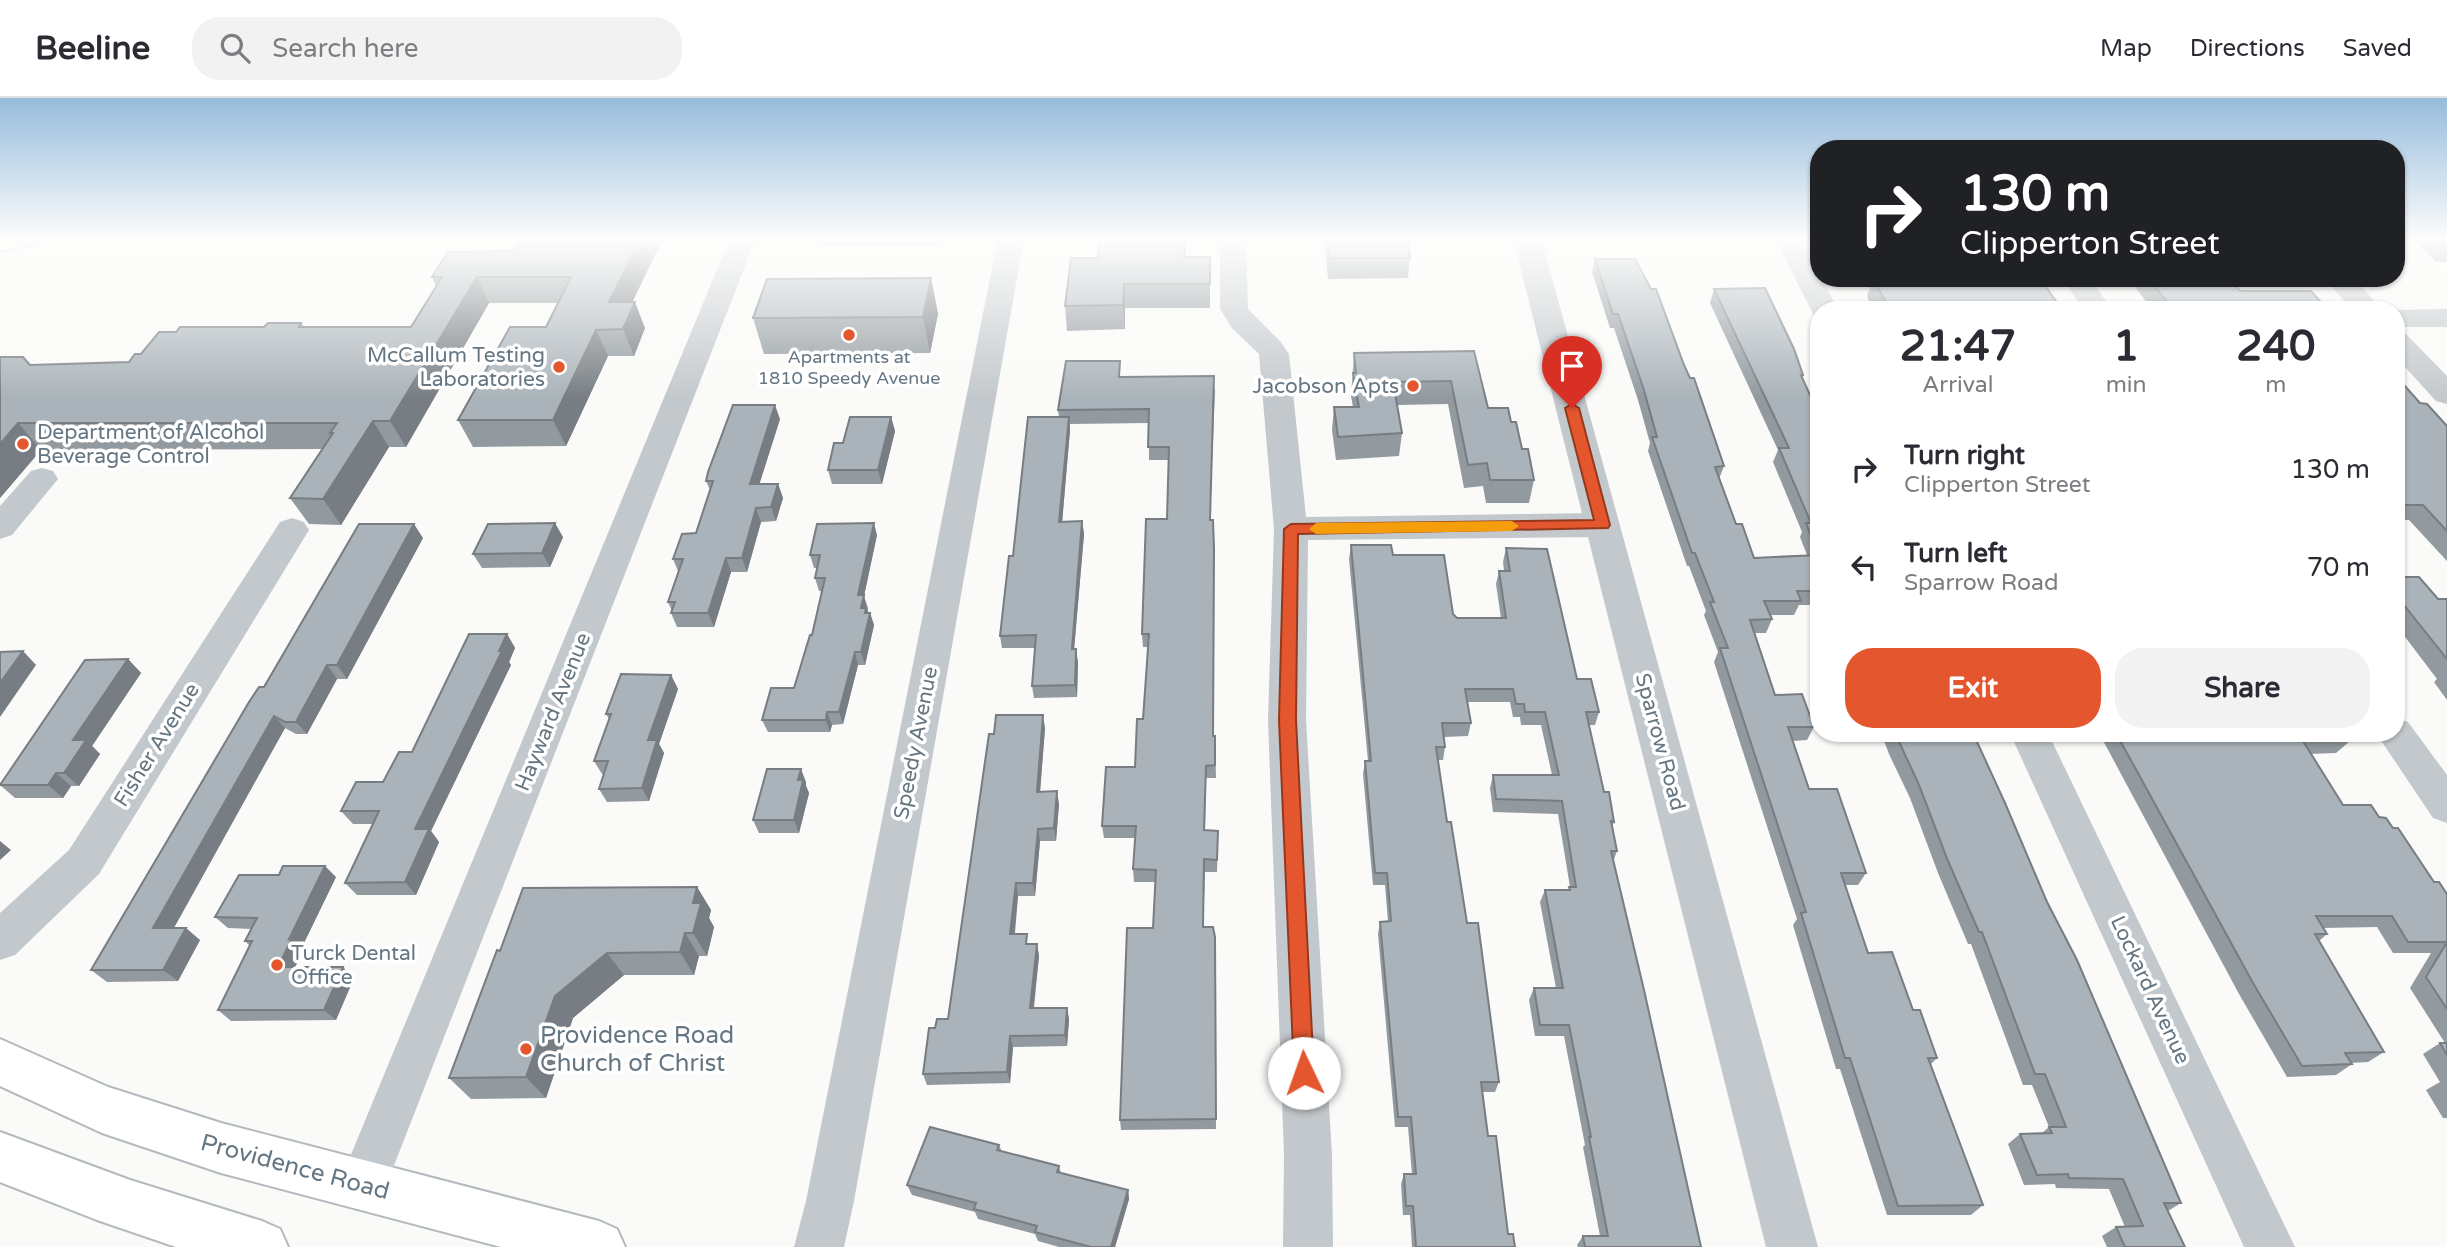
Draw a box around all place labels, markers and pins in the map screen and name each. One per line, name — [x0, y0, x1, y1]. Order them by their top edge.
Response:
marker: Apartments at 1810 Speedy Avenue — [841, 327, 857, 343]
pin — [1542, 336, 1602, 408]
place label: McCallum Testing Laboratories — [367, 343, 545, 392]
place label: Apartments at 1810 Speedy Avenue — [758, 346, 940, 389]
marker: McCallum Testing Laboratories — [551, 359, 567, 375]
place label: Jacobson Apts — [1252, 374, 1399, 399]
marker: Jacobson Apts — [1405, 378, 1421, 394]
place label: Department of Alcohol Beverage Control — [37, 420, 264, 469]
marker: Department of Alcohol Beverage Control — [15, 436, 31, 452]
place label: Turck Dental Office — [291, 941, 416, 990]
marker: Turck Dental Office — [269, 957, 285, 973]
place label: Providence Road Church of Christ — [540, 1021, 734, 1078]
marker: Providence Road Church of Christ — [518, 1041, 534, 1057]

